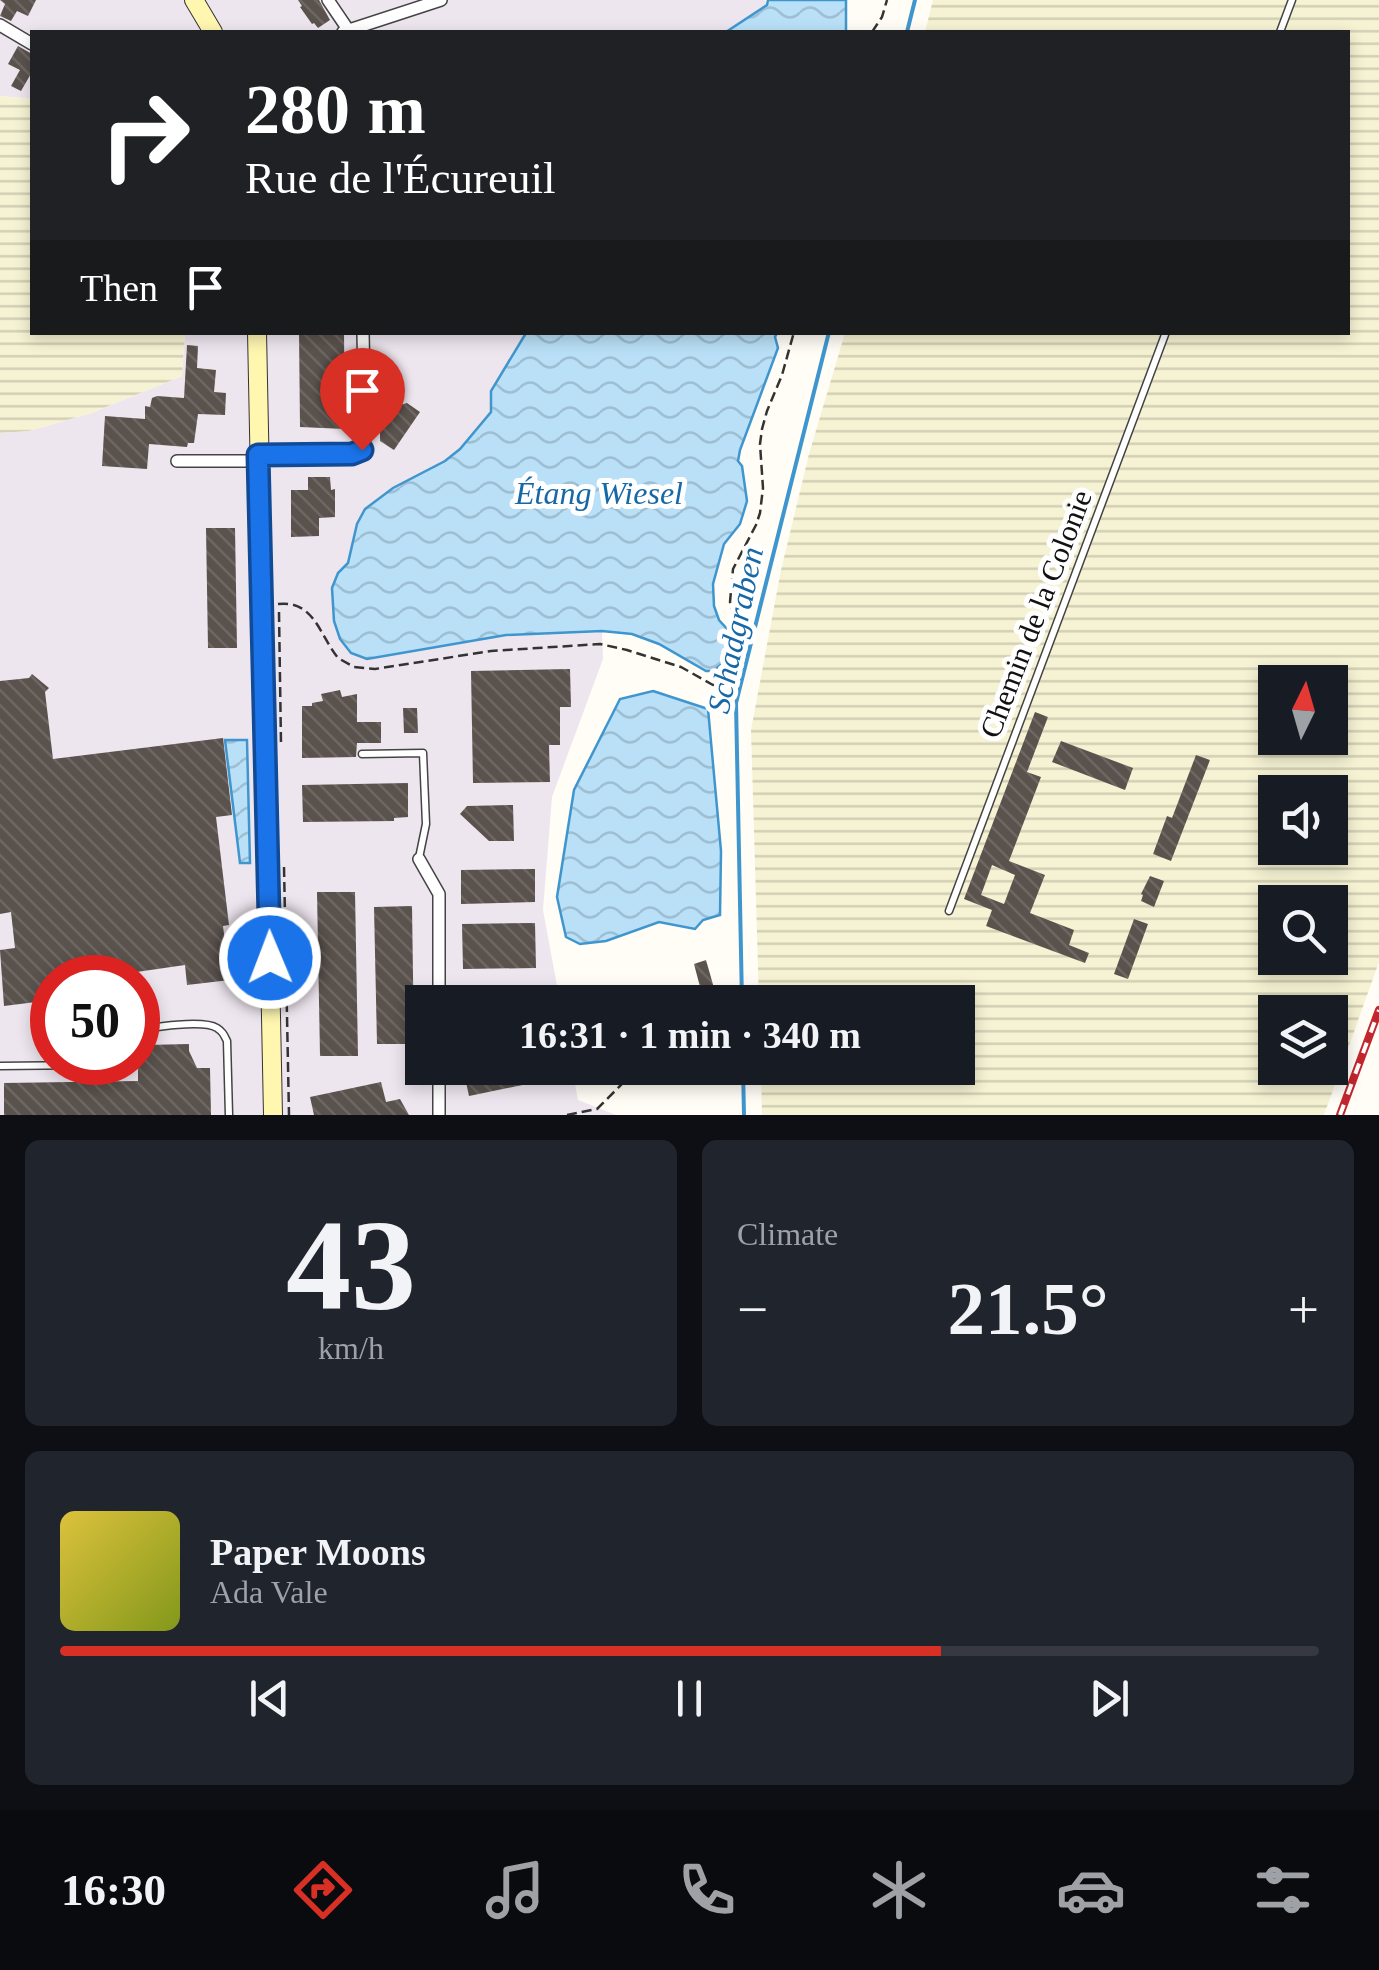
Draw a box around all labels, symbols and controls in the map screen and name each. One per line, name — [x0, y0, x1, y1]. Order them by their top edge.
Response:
icon: right — [80, 70, 210, 200]
text: 280 m — [245, 71, 426, 148]
text: Rue de l'Écureuil — [245, 153, 556, 203]
icon: arrive — [178, 260, 233, 315]
text: Then — [80, 267, 158, 309]
pin — [320, 348, 405, 451]
icon: arrive — [335, 363, 390, 418]
water label: Étang Wiesel — [514, 475, 683, 511]
street label: Chemin de la Colonie — [973, 485, 1098, 742]
water label: Schadgraben — [700, 544, 770, 716]
north arrow — [1258, 665, 1348, 755]
map controls — [1258, 665, 1348, 1085]
button: sound — [1258, 775, 1348, 865]
button: search — [1258, 885, 1348, 975]
position arrow — [218, 906, 322, 1010]
speed limit sign: 50 — [30, 955, 160, 1085]
button: layers — [1258, 995, 1348, 1085]
text: 16:31 · 1 min · 340 m — [519, 1014, 861, 1056]
text: 43 — [286, 1193, 416, 1337]
text: Climate — [737, 1216, 838, 1252]
text: 21.5° — [947, 1267, 1109, 1350]
text: − — [737, 1279, 768, 1340]
text: + — [1288, 1279, 1319, 1340]
text: km/h — [318, 1330, 384, 1366]
text: Paper Moons — [210, 1531, 426, 1573]
text: Ada Vale — [210, 1574, 328, 1610]
icon: previous — [242, 1671, 297, 1726]
icon: pause — [662, 1671, 717, 1726]
icon: next — [1082, 1671, 1137, 1726]
icon: directions — [288, 1855, 358, 1925]
icon: music — [480, 1855, 550, 1925]
icon: phone — [672, 1855, 742, 1925]
icon: climate — [864, 1855, 934, 1925]
icon: car — [1056, 1855, 1126, 1925]
icon: filters — [1248, 1855, 1318, 1925]
text: 16:30 — [61, 1865, 166, 1915]

